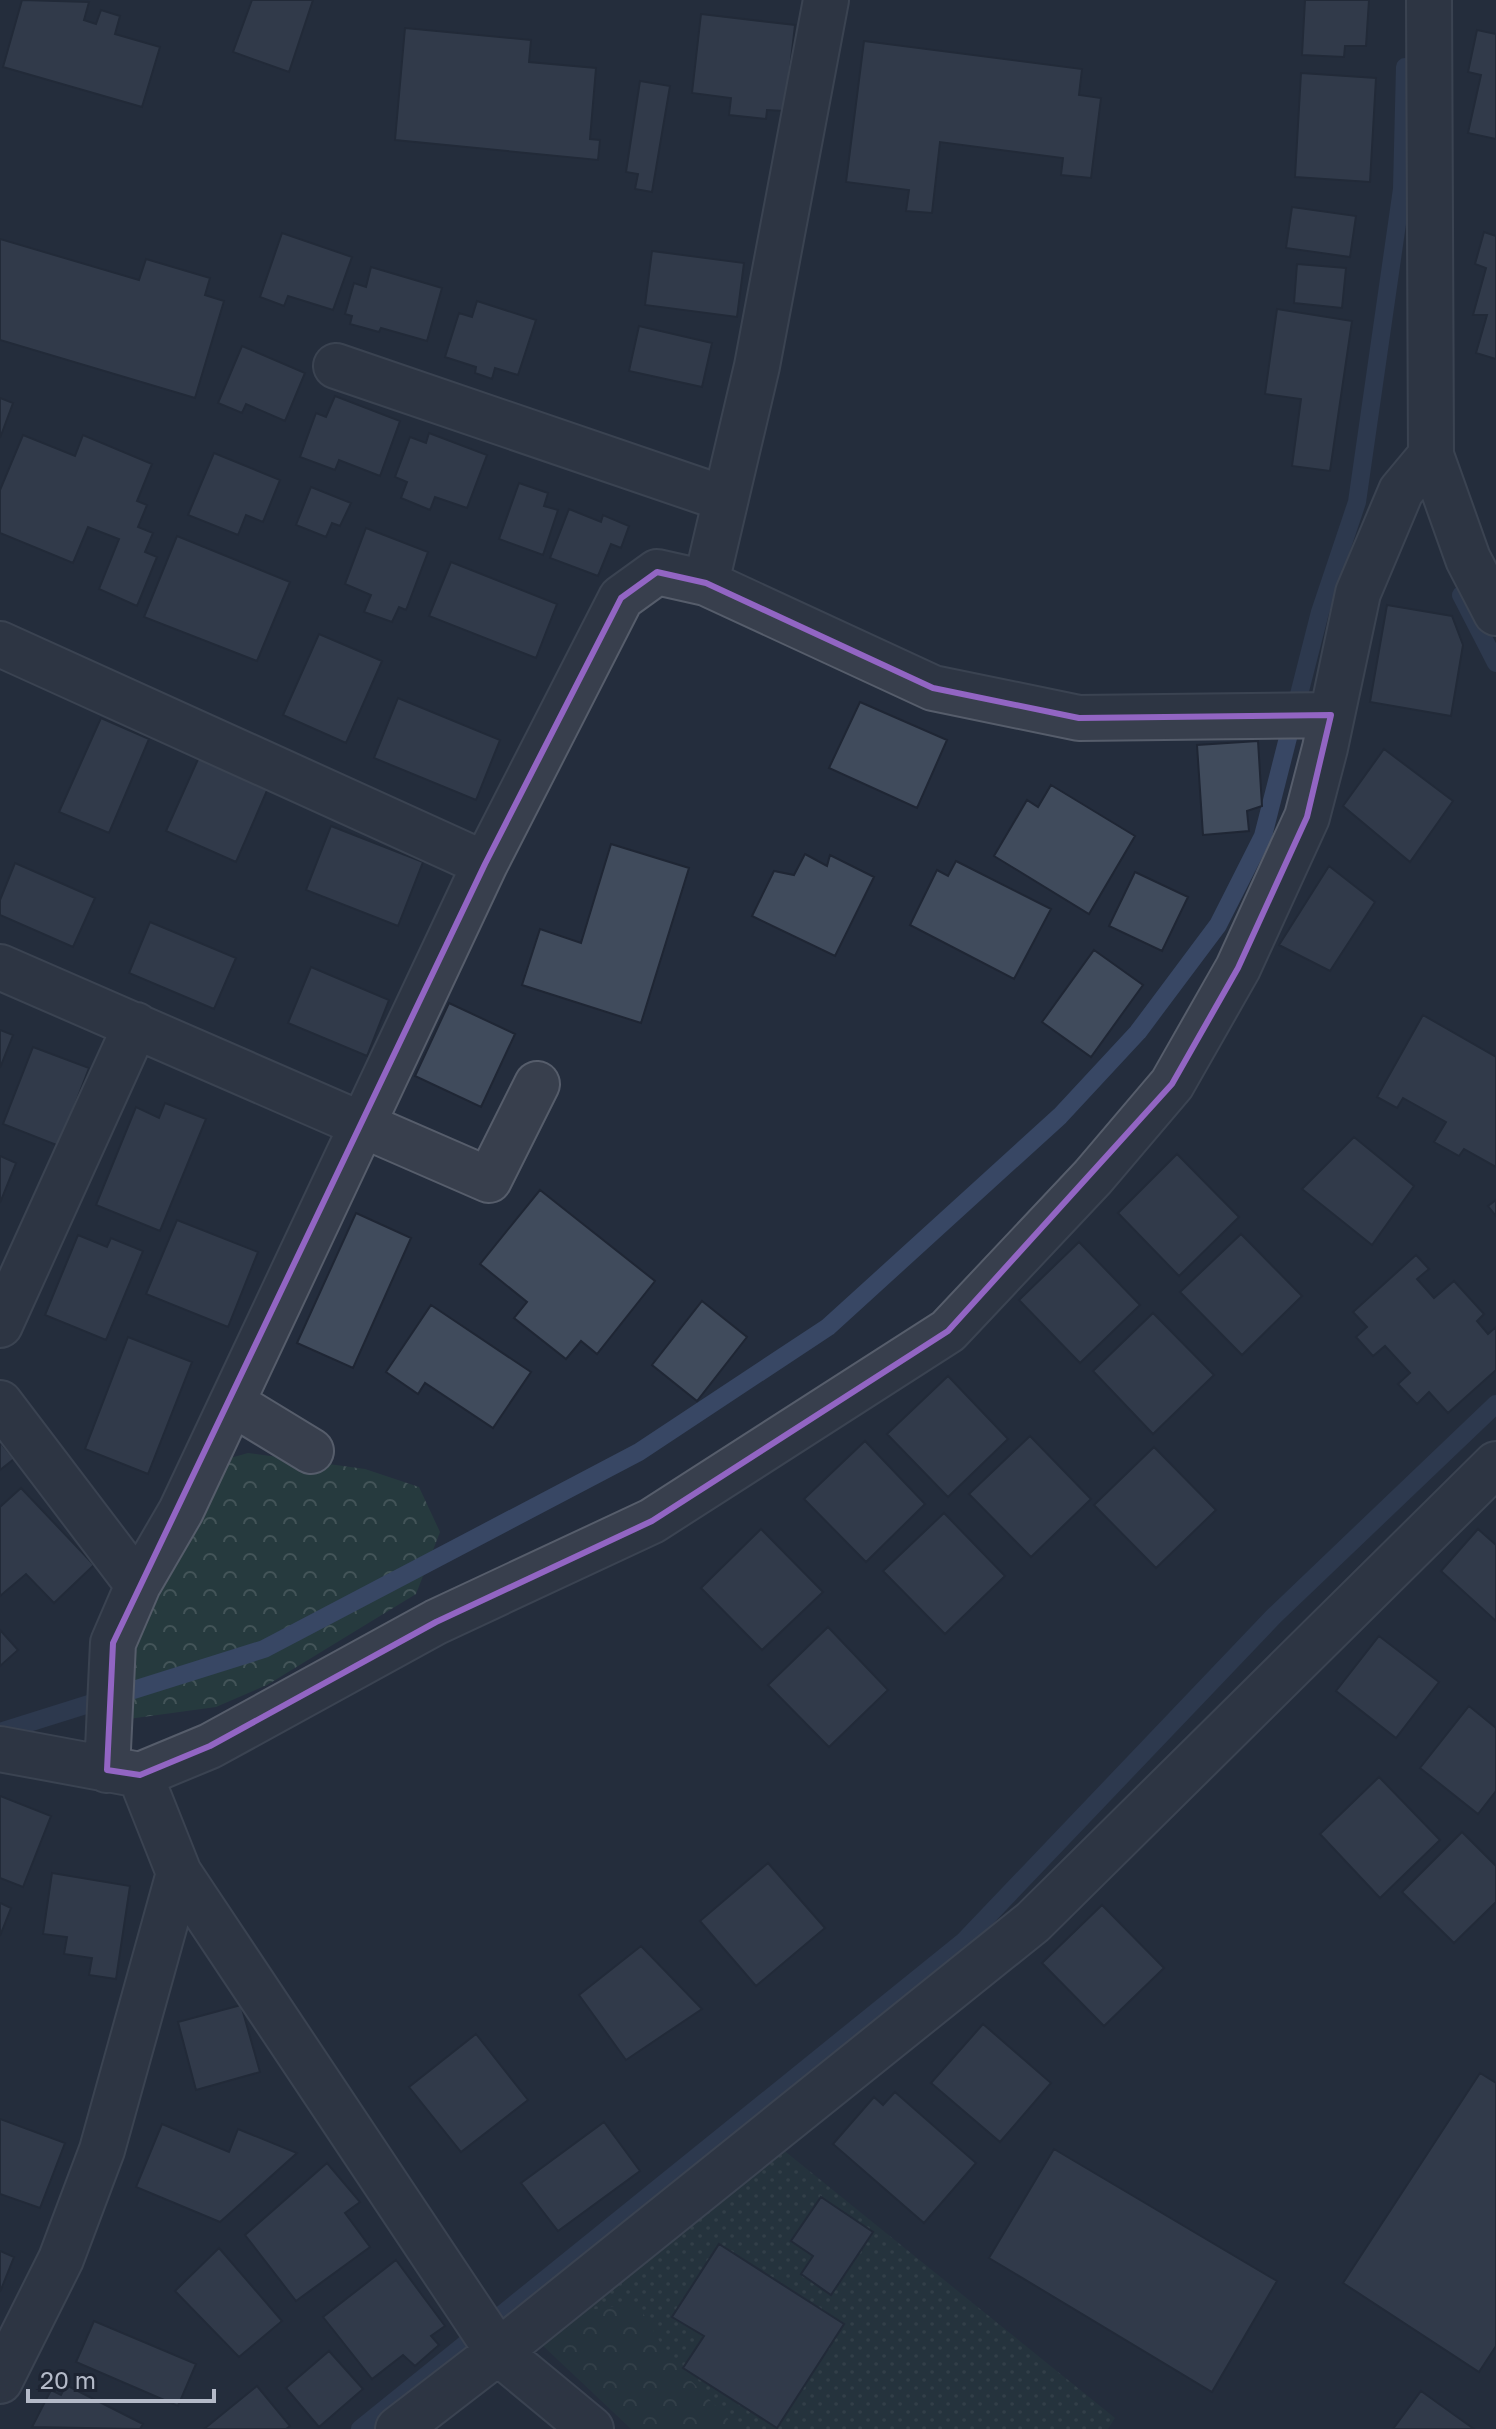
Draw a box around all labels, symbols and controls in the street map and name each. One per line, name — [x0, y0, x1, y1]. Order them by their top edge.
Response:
scale bar — [28, 2353, 214, 2403]
text: 20 m — [40, 2365, 96, 2394]

